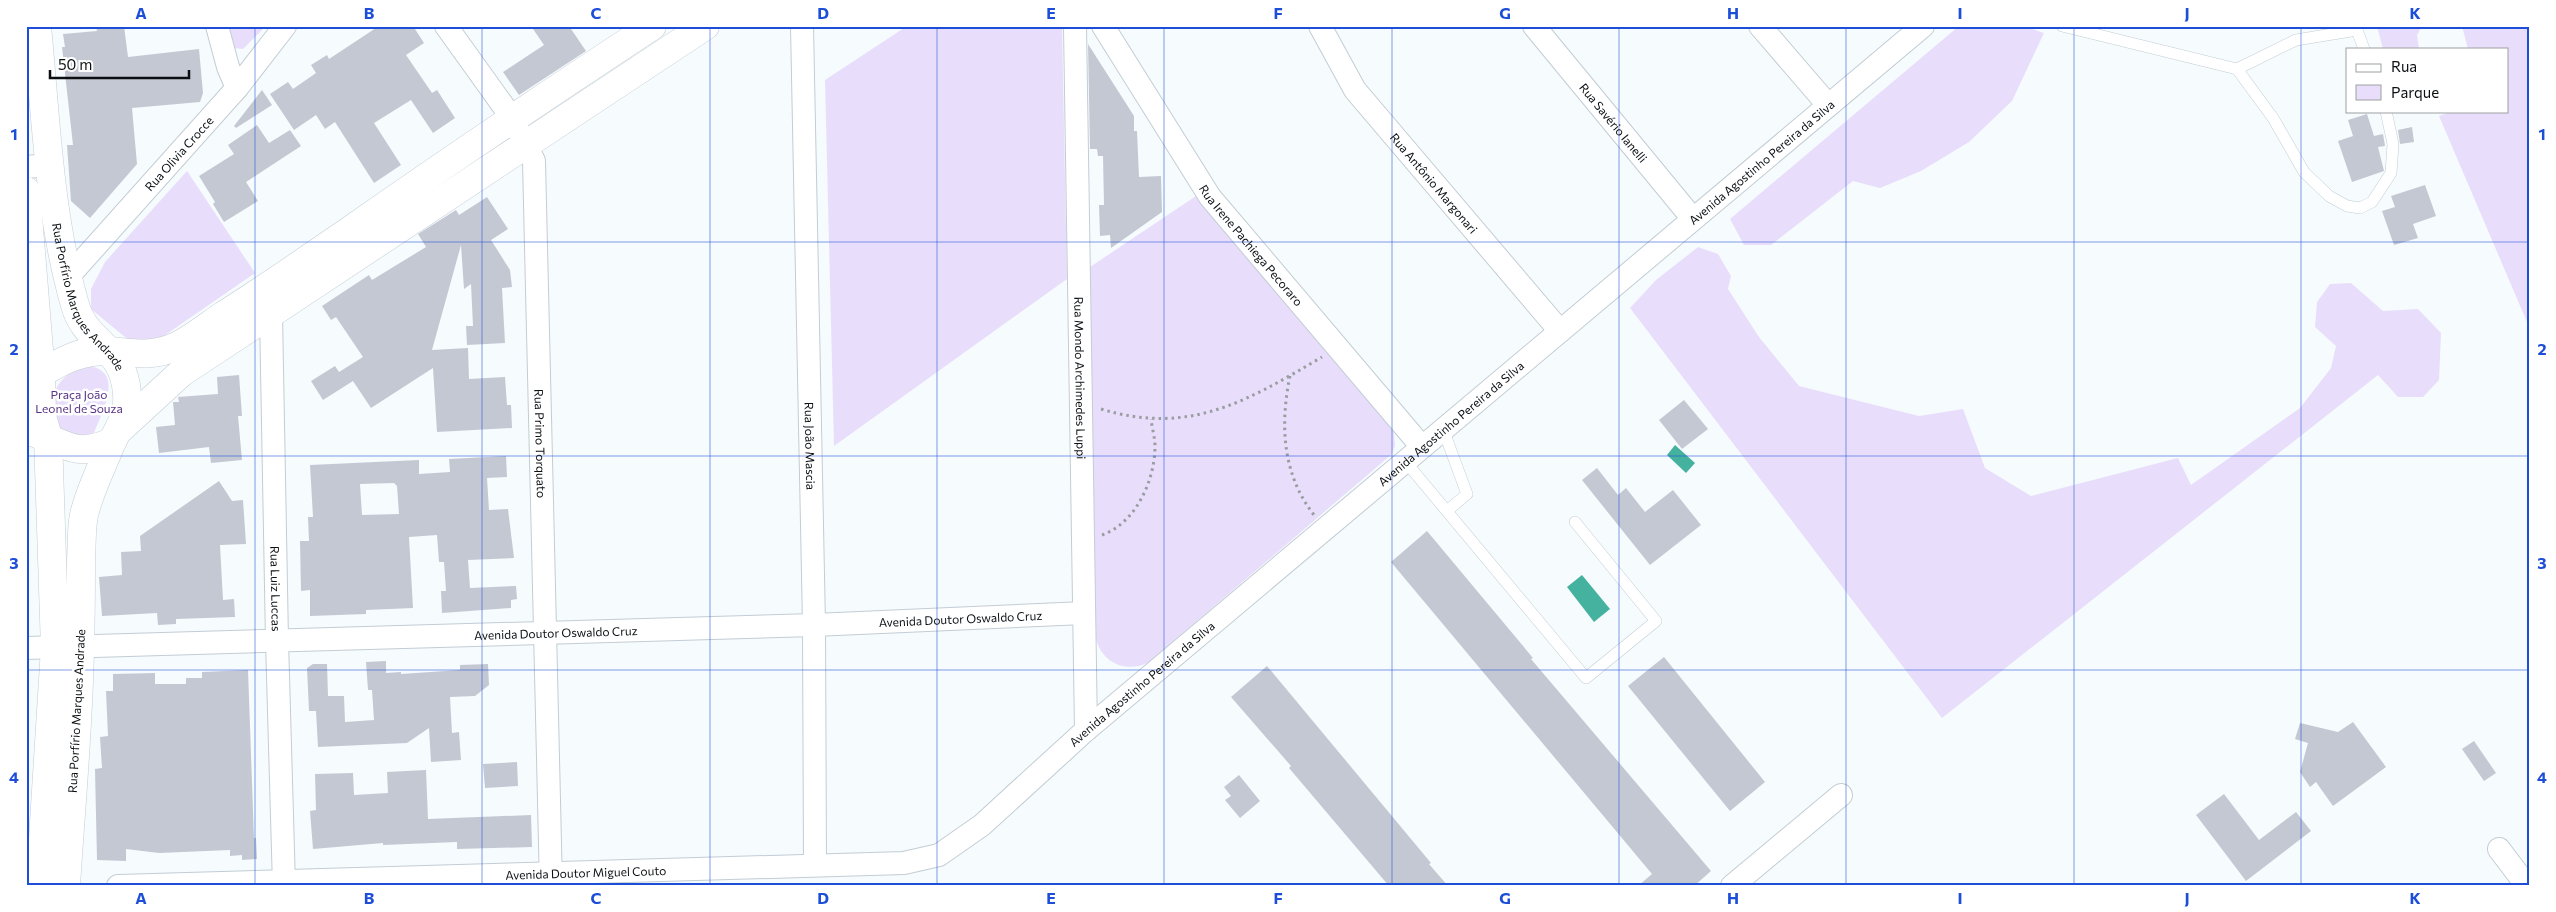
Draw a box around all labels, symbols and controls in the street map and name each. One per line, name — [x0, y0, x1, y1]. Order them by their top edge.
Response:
text: A — [135, 3, 147, 22]
text: B — [364, 3, 375, 22]
text: C — [591, 3, 602, 22]
text: D — [817, 3, 829, 22]
text: E — [1046, 3, 1056, 22]
text: F — [1273, 3, 1283, 22]
text: G — [1499, 3, 1511, 22]
text: H — [1727, 3, 1739, 22]
text: I — [1957, 3, 1963, 22]
text: J — [2184, 3, 2190, 22]
text: K — [2409, 3, 2421, 22]
scale bar — [50, 48, 189, 80]
legend — [2346, 48, 2508, 112]
text: 50 m — [58, 55, 92, 73]
text: Rua — [2391, 57, 2417, 75]
street label: Rua Savério Ianelli — [1577, 80, 1650, 165]
text: Parque — [2391, 83, 2439, 101]
street label: Avenida Agostinho Pereira da Silva — [1686, 97, 1837, 227]
street label: Rua Olivia Crocce — [142, 113, 216, 193]
text: 1 — [10, 124, 18, 143]
text: 1 — [2538, 124, 2546, 143]
street label: Rua Antônio Margonari — [1388, 130, 1481, 236]
street label: Rua Irene Pachiega Pecoraro — [1197, 182, 1306, 308]
street label: Rua Porfírio Marques Andrade — [50, 222, 128, 372]
street label: Rua Mondo Archimedes Luppi — [1072, 296, 1089, 459]
text: 2 — [9, 339, 19, 358]
text: 2 — [2537, 339, 2547, 358]
street label: Avenida Agostinho Pereira da Silva — [1375, 358, 1526, 488]
park label: Praça João Leonel de Souza — [35, 387, 123, 415]
street label: Rua Primo Torquato — [532, 389, 549, 498]
street label: Rua João Mascia — [802, 402, 818, 490]
street label: Rua Luiz Luccas — [268, 546, 284, 631]
text: 3 — [9, 553, 19, 572]
text: 3 — [2537, 553, 2547, 572]
street label: Avenida Doutor Oswaldo Cruz — [878, 608, 1043, 629]
street label: Avenida Agostinho Pereira da Silva — [1066, 618, 1217, 749]
street label: Avenida Doutor Oswaldo Cruz — [474, 623, 638, 642]
street label: Rua Porfírio Marques Andrade — [65, 629, 87, 793]
text: 4 — [9, 767, 19, 786]
text: 4 — [2537, 767, 2547, 786]
street label: Avenida Doutor Miguel Couto — [505, 863, 667, 882]
text: A — [135, 888, 147, 907]
text: B — [364, 888, 375, 907]
text: C — [591, 888, 602, 907]
text: D — [817, 888, 829, 907]
text: E — [1046, 888, 1056, 907]
text: F — [1273, 888, 1283, 907]
text: G — [1499, 888, 1511, 907]
text: H — [1727, 888, 1739, 907]
text: I — [1957, 888, 1963, 907]
text: J — [2184, 888, 2190, 907]
text: K — [2409, 888, 2421, 907]

